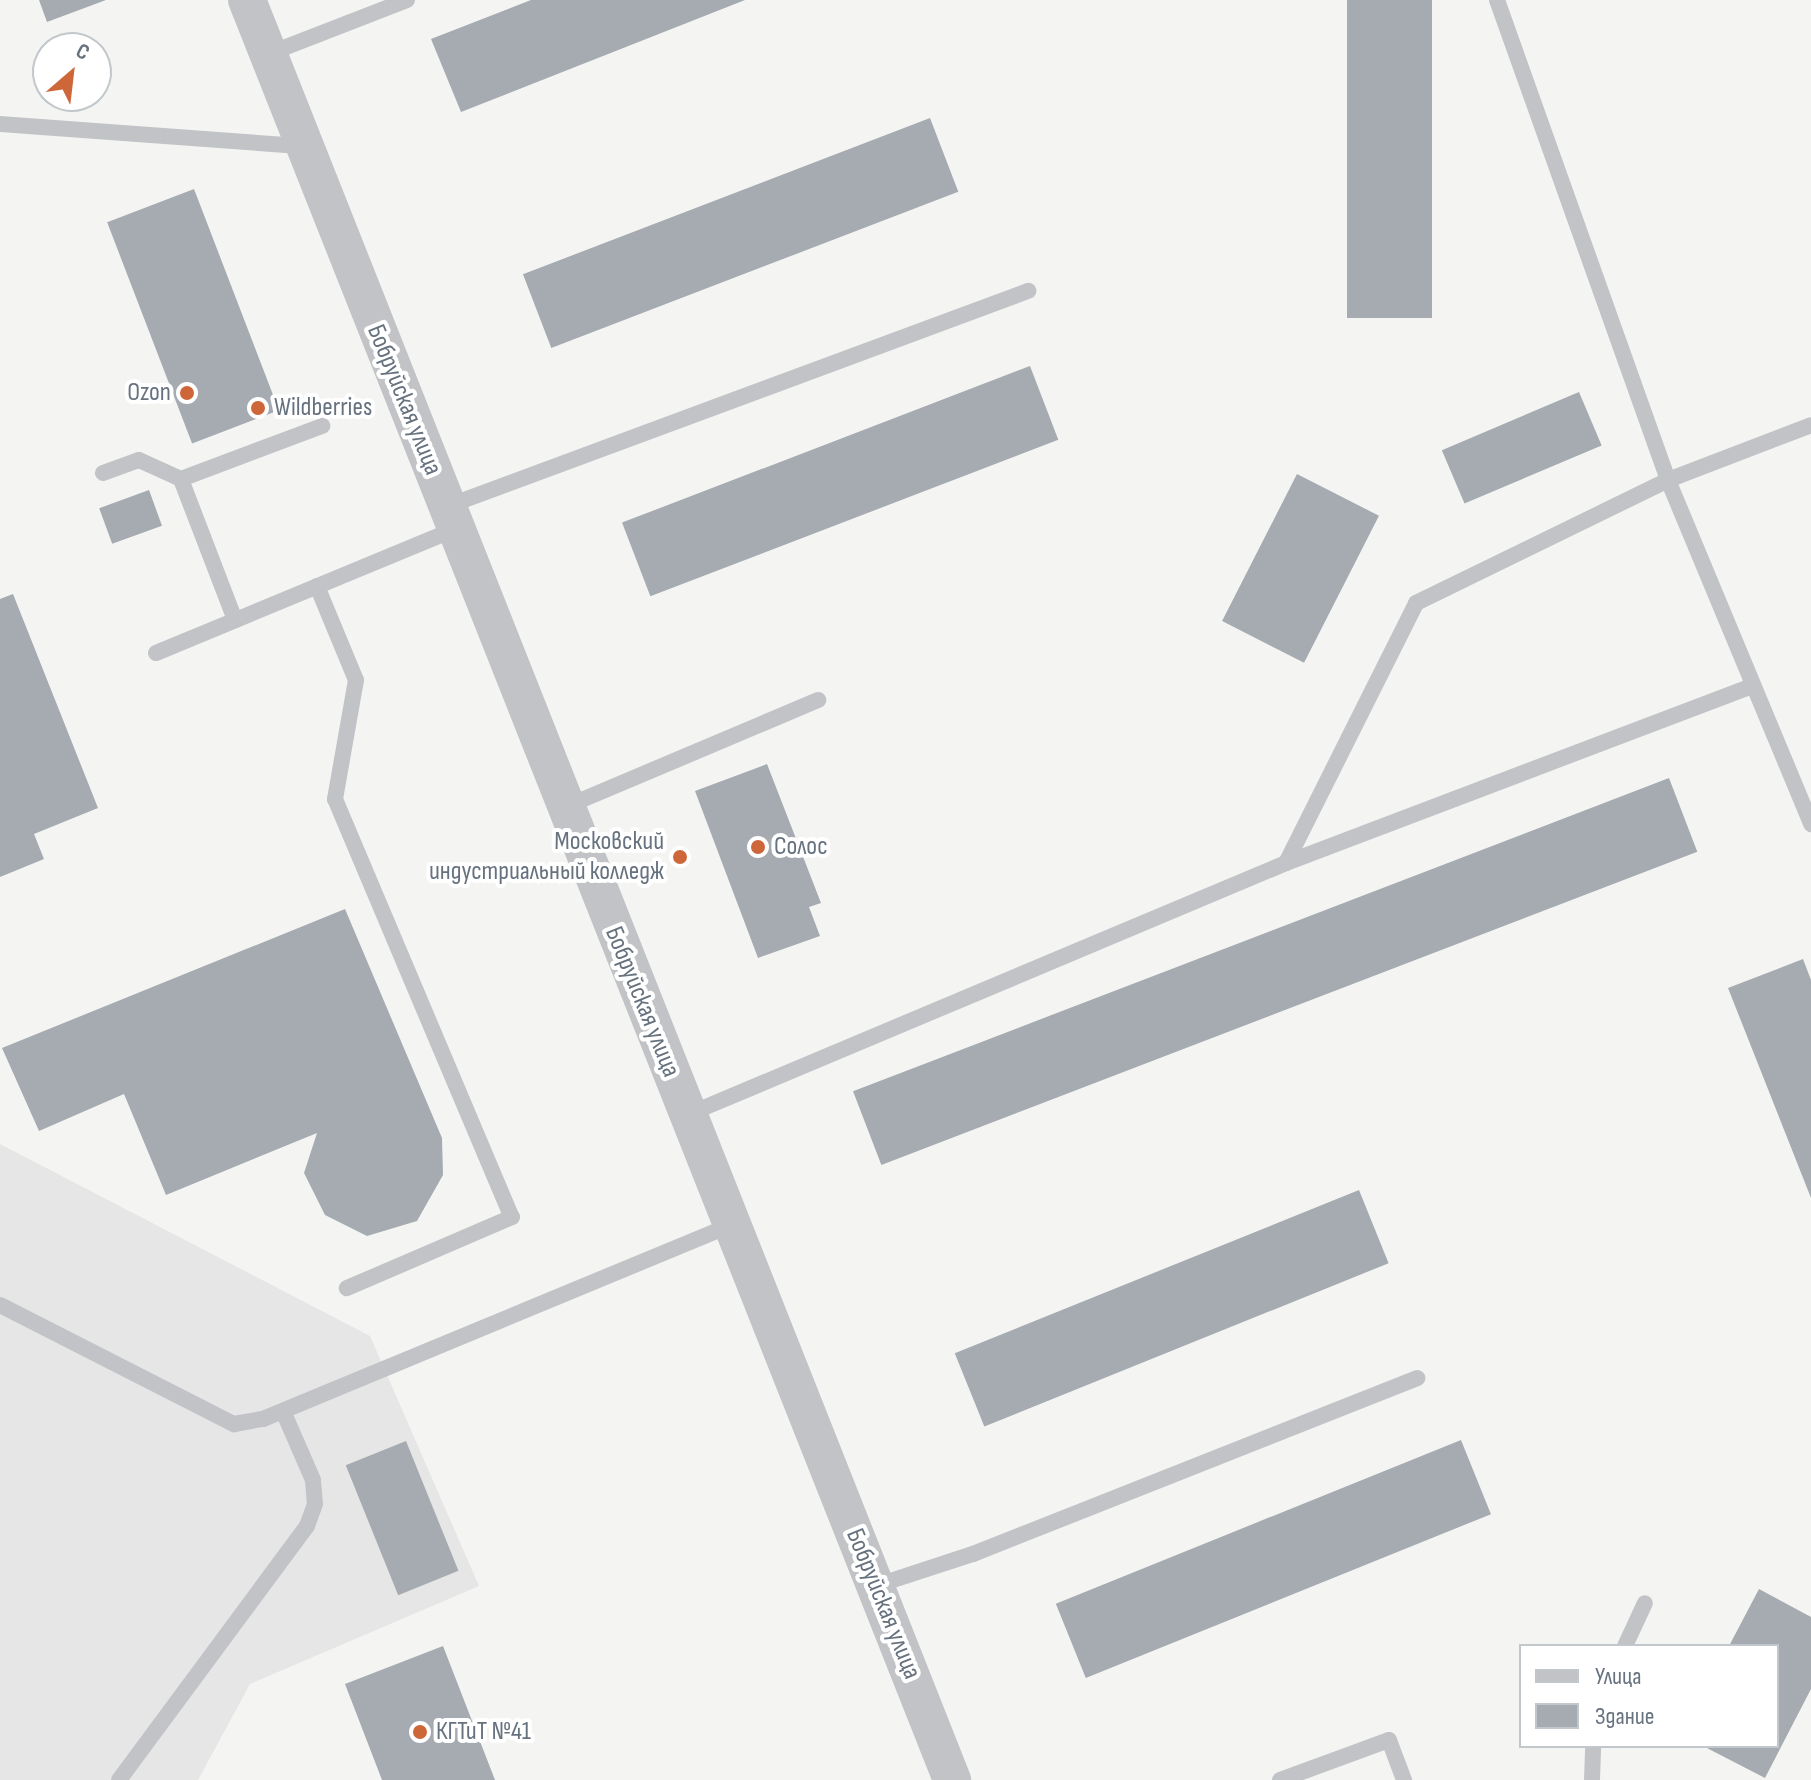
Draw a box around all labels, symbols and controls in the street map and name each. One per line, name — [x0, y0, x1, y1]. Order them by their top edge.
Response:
north arrow — [32, 32, 112, 112]
text: С — [71, 38, 94, 67]
street label: Бобруйская улица — [360, 320, 448, 480]
place label: Ozon — [127, 377, 171, 409]
marker: Ozon — [178, 384, 196, 402]
place label: Wildberries — [274, 392, 372, 424]
marker: Wildberries — [249, 399, 267, 417]
place label: Московский индустриальный колледж — [429, 826, 664, 888]
place label: Солос — [774, 831, 828, 863]
marker: Солос — [749, 838, 767, 856]
marker: Московский индустриальный колледж — [671, 848, 689, 866]
street label: Бобруйская улица — [598, 922, 686, 1082]
street label: Бобруйская улица — [839, 1524, 927, 1684]
legend — [1519, 1644, 1779, 1748]
text: Улица — [1595, 1662, 1641, 1691]
text: Здание — [1595, 1702, 1654, 1731]
place label: КГТиТ №41 — [436, 1716, 531, 1748]
marker: КГТиТ №41 — [411, 1723, 429, 1741]

